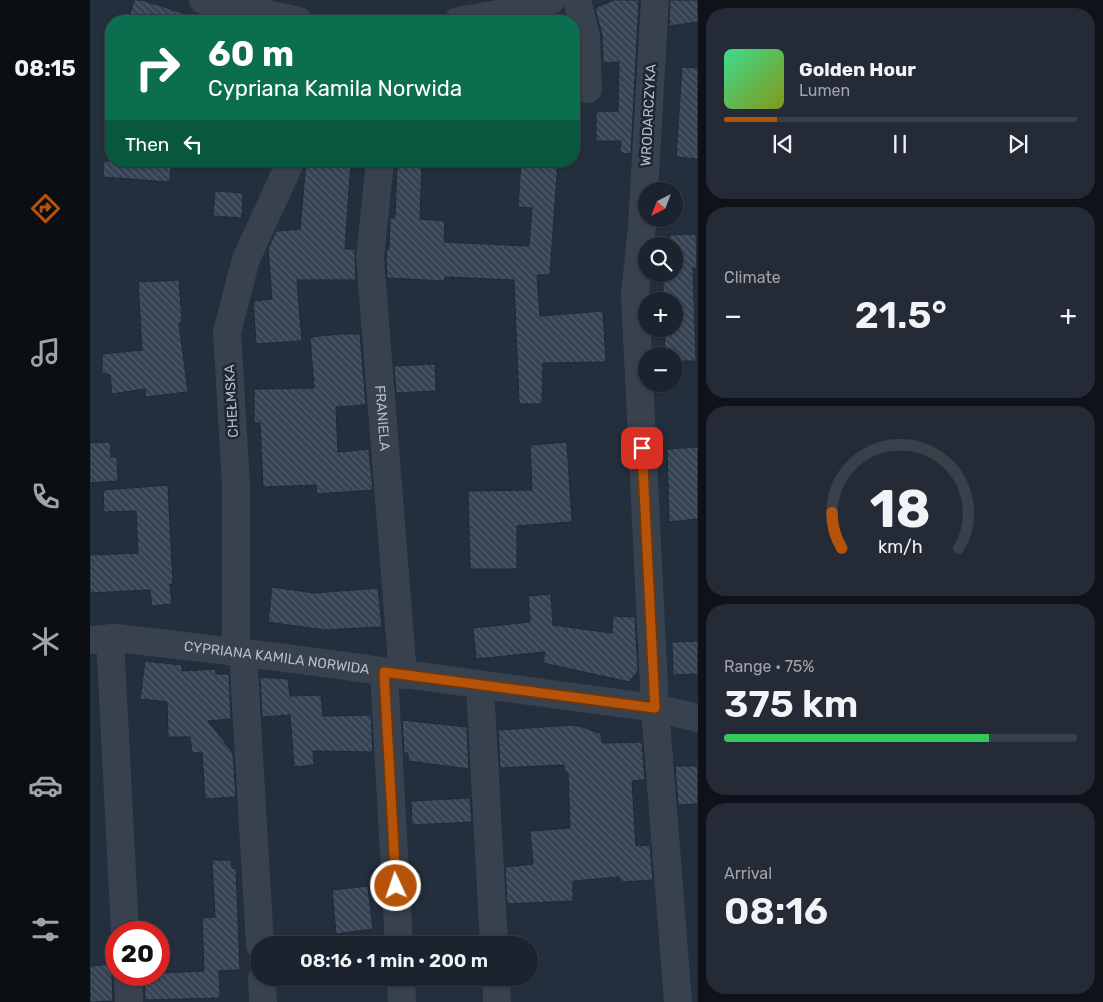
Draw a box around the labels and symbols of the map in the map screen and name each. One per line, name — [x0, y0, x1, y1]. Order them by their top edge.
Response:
street label: WRODARCZYKA — [637, 63, 660, 167]
north arrow — [638, 182, 682, 228]
street label: CHEŁMSKA — [221, 363, 242, 438]
street label: FRANIELA — [371, 384, 393, 452]
pin — [621, 427, 663, 469]
street label: CYPRIANA KAMILA NORWIDA — [183, 638, 371, 678]
position arrow — [369, 859, 421, 911]
speed limit sign: 20 — [105, 921, 170, 986]

